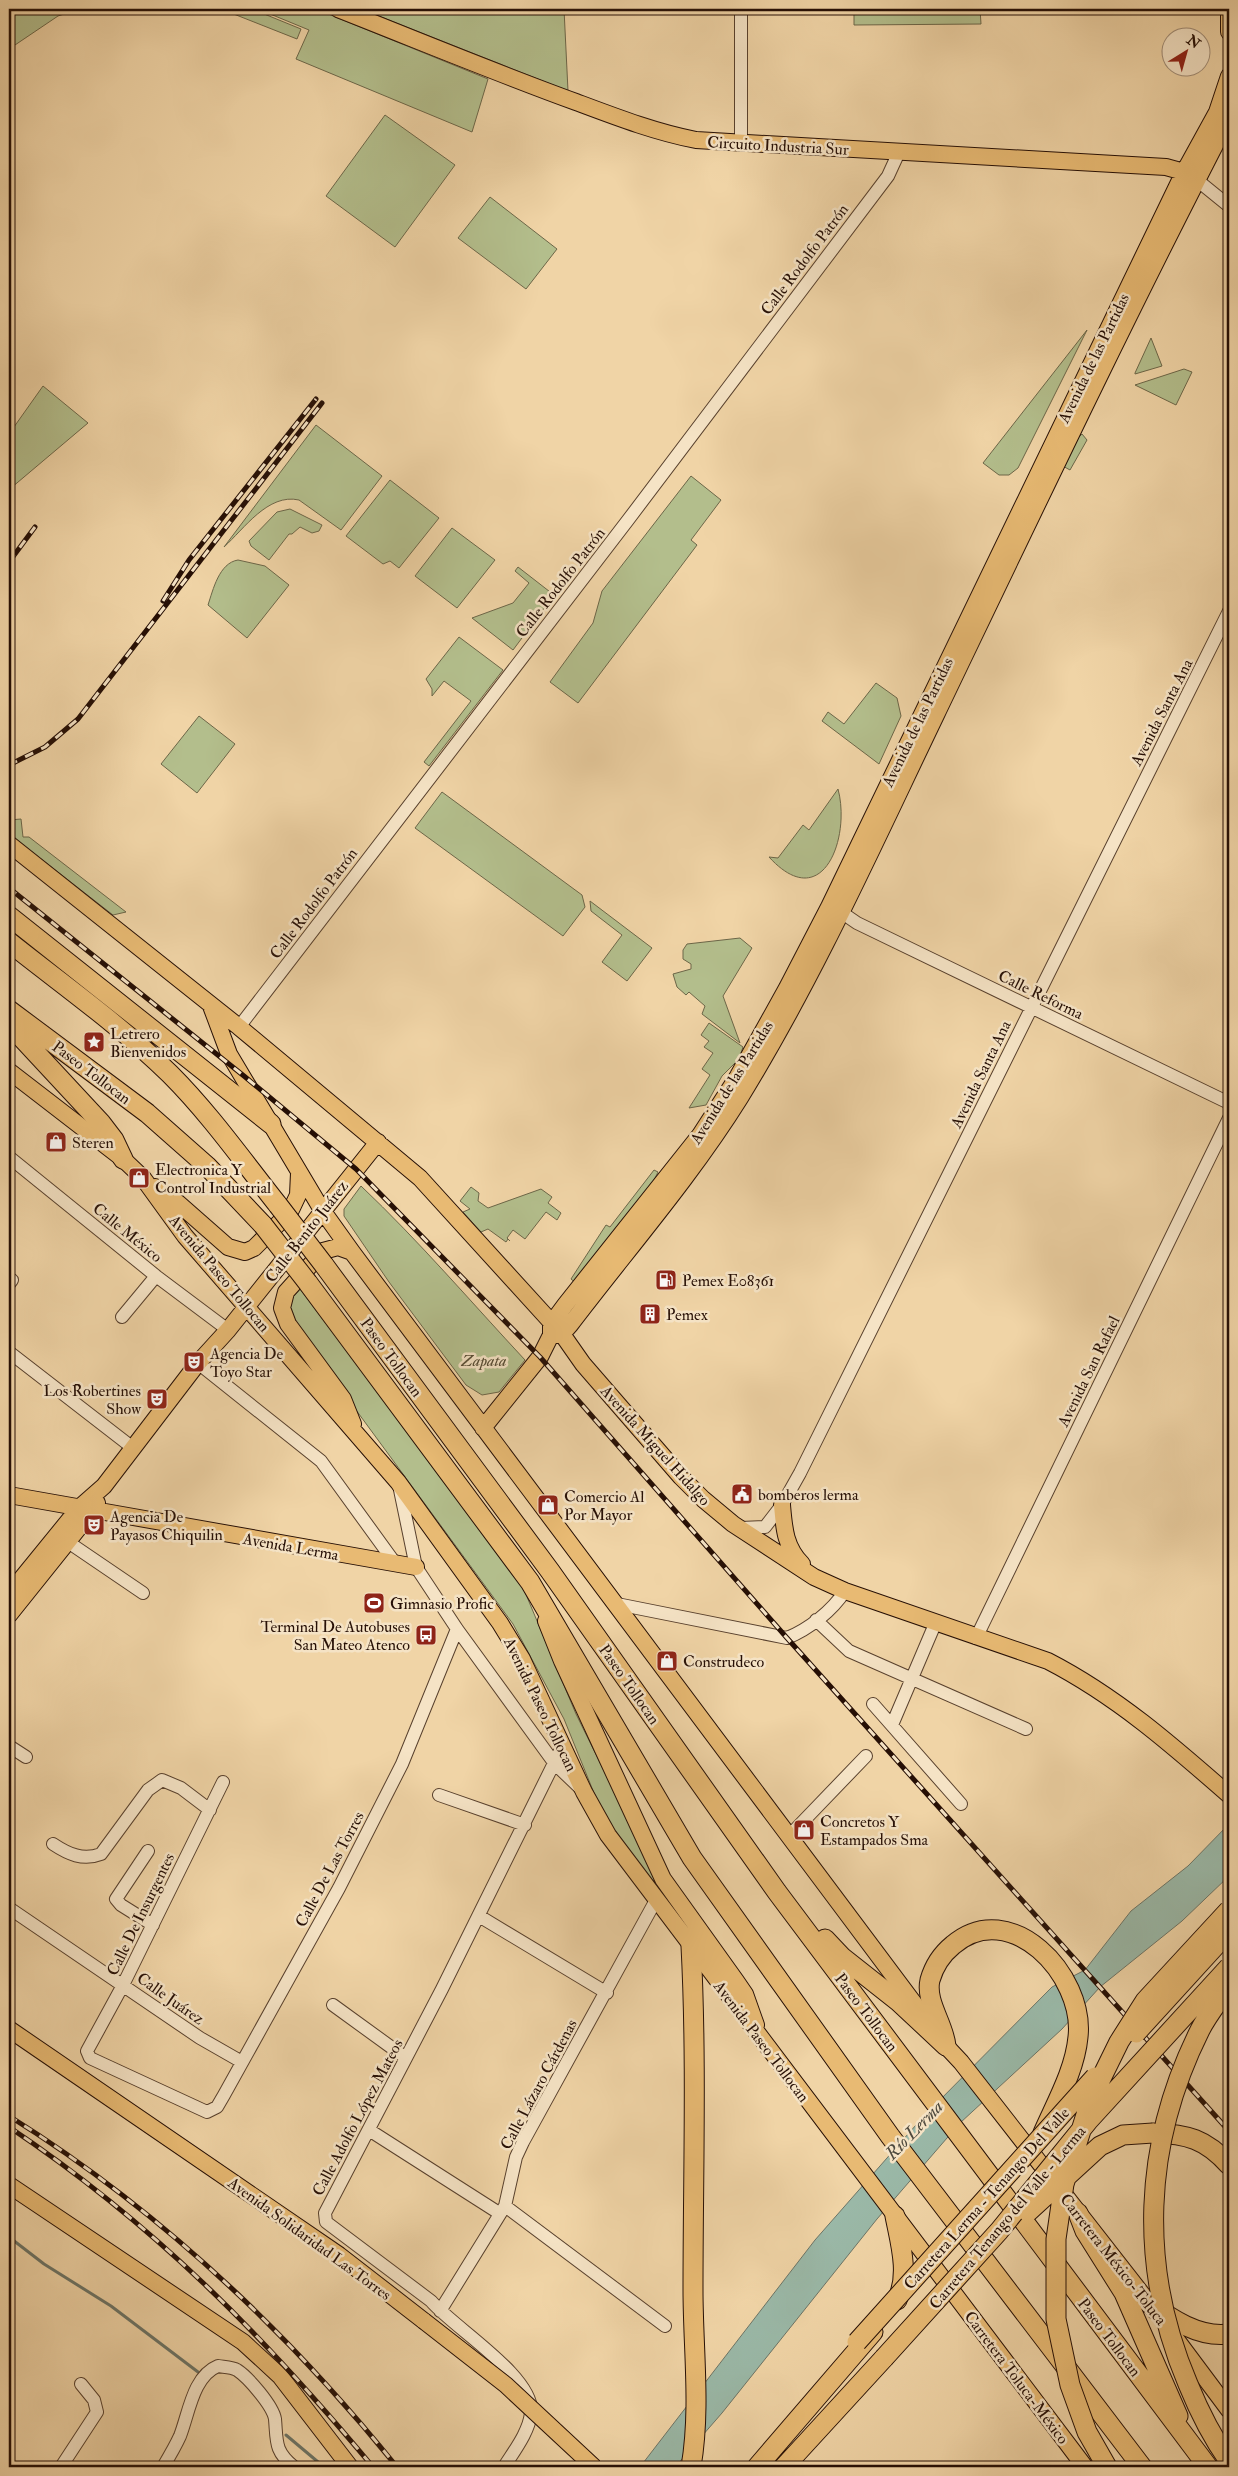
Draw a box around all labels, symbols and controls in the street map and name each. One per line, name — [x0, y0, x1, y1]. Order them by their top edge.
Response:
north arrow — [1160, 28, 1210, 78]
text: N — [1183, 31, 1204, 53]
street label: Circuito Industria Sur — [707, 132, 849, 160]
street label: Calle Rodolfo Patrón — [757, 200, 853, 319]
street label: Avenida de las Partidas — [1053, 290, 1134, 427]
street label: Calle Rodolfo Patrón — [512, 524, 610, 641]
street label: Avenida de las Partidas — [877, 654, 958, 791]
street label: Avenida Santa Ana — [1126, 655, 1198, 770]
street label: Calle Rodolfo Patrón — [266, 844, 362, 963]
street label: Calle Reforma — [995, 966, 1087, 1024]
street label: Avenida de las Partidas — [685, 1017, 778, 1149]
street label: Avenida Santa Ana — [946, 1017, 1016, 1132]
place label: Letrero Bienvenidos — [110, 1024, 186, 1062]
place icon: Letrero Bienvenidos — [82, 1030, 106, 1054]
street label: Paseo Tollocan — [48, 1037, 135, 1109]
shop icon: Steren — [44, 1130, 68, 1154]
place label: Steren — [72, 1133, 114, 1153]
place label: Electronica Y Control Industrial — [155, 1160, 271, 1198]
shop icon: Electronica Y Control Industrial — [127, 1166, 151, 1190]
street label: Calle Benito Juárez — [261, 1177, 354, 1287]
street label: Calle México — [89, 1199, 166, 1267]
street label: Avenida Paseo Tollocan — [164, 1210, 274, 1336]
fuel station icon: Pemex E08361 — [654, 1268, 678, 1292]
place label: Pemex E08361 — [682, 1271, 774, 1291]
building icon: Pemex — [638, 1302, 662, 1326]
place label: Pemex — [666, 1305, 708, 1325]
street label: Avenida San Rafael — [1053, 1313, 1124, 1431]
street label: Paseo Tollocan — [356, 1314, 427, 1401]
place label: Agencia De Toyo Star — [209, 1344, 284, 1382]
theatre icon: Agencia De Toyo Star — [182, 1350, 206, 1374]
park label: Zapata — [461, 1351, 506, 1371]
place label: Los Robertines Show — [43, 1381, 142, 1419]
street label: Avenida Miguel Hidalgo — [595, 1381, 715, 1510]
theatre icon: Los Robertines Show — [145, 1387, 169, 1411]
public building icon: bomberos lerma — [730, 1482, 754, 1506]
place label: bomberos lerma — [758, 1485, 859, 1505]
place label: Comercio Al Por Mayor — [564, 1487, 644, 1525]
shop icon: Comercio Al Por Mayor — [536, 1493, 560, 1517]
place label: Agencia De Payasos Chiquilin — [109, 1507, 223, 1545]
theatre icon: Agencia De Payasos Chiquilin — [82, 1513, 106, 1537]
street label: Avenida Lerma — [240, 1529, 341, 1565]
sports icon: Gimnasio Profic — [362, 1591, 386, 1615]
place label: Gimnasio Profic — [390, 1594, 494, 1614]
place label: Terminal De Autobuses San Mateo Atenco — [261, 1617, 410, 1655]
bus stop icon: Terminal De Autobuses San Mateo Atenco — [414, 1623, 438, 1647]
street label: Avenida Paseo Tollocan — [498, 1633, 581, 1775]
street label: Paseo Tollocan — [594, 1641, 664, 1729]
shop icon: Construdeco — [655, 1649, 679, 1673]
place label: Construdeco — [683, 1652, 765, 1672]
street label: Calle De Las Torres — [291, 1808, 369, 1931]
place label: Concretos Y Estampados Sma — [820, 1812, 929, 1851]
shop icon: Concretos Y Estampados Sma — [792, 1818, 816, 1842]
street label: Calle De Insurgentes — [103, 1850, 179, 1979]
street label: Calle Juárez — [132, 1968, 208, 2030]
street label: Paseo Tollocan — [830, 1969, 902, 2056]
street label: Avenida Paseo Tollocan — [708, 1976, 813, 2106]
street label: Calle Lázaro Cárdenas — [496, 2016, 582, 2153]
street label: Calle Adolfo López Mateos — [308, 2036, 409, 2200]
water label: Río Lerma — [880, 2096, 948, 2166]
street label: Carretera Lerma - Tenango Del Valle — [900, 2103, 1074, 2294]
street label: Carretera Tenango del Valle - Lerma — [925, 2122, 1091, 2313]
street label: Avenida Solidaridad Las Torres — [223, 2172, 395, 2305]
street label: Carretera México-Toluca — [1056, 2190, 1171, 2330]
street label: Paseo Tollocan — [1073, 2294, 1145, 2381]
street label: Carretera Toluca-México — [960, 2307, 1073, 2448]

